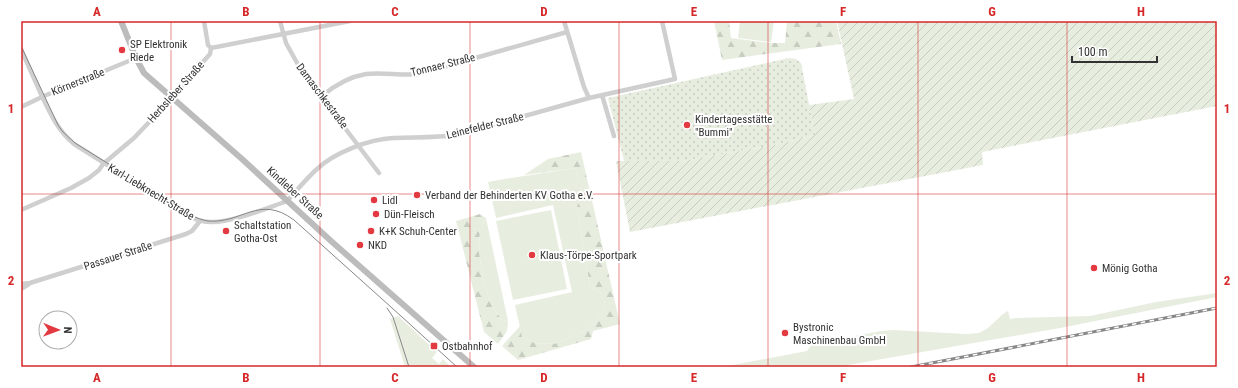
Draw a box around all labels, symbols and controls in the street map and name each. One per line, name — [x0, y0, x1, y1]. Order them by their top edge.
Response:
text: A — [93, 4, 101, 19]
text: B — [242, 4, 250, 19]
text: C — [391, 4, 399, 19]
text: D — [540, 4, 548, 19]
text: E — [691, 4, 698, 19]
text: F — [840, 4, 846, 19]
text: G — [988, 4, 996, 19]
text: H — [1137, 4, 1145, 19]
place label: SP Elektronik Riede — [130, 38, 187, 64]
scale bar — [1072, 38, 1157, 64]
marker: SP Elektronik Riede — [117, 45, 127, 55]
text: 100 m — [1078, 45, 1108, 59]
street label: Tonnaer Straße — [409, 51, 477, 79]
street label: Herbsleber Straße — [145, 59, 207, 125]
street label: Damaschkestraße — [293, 61, 351, 131]
street label: Körnerstraße — [50, 65, 106, 99]
text: 1 — [8, 101, 14, 116]
text: 1 — [1224, 101, 1230, 116]
street label: Leinefelder Straße — [445, 110, 525, 142]
place label: Kindertagesstätte "Bummi" — [695, 113, 772, 139]
marker: Kindertagesstätte "Bummi" — [682, 120, 692, 130]
street label: Karl-Liebknecht-Straße — [106, 161, 196, 223]
street label: Kindleber Straße — [264, 164, 326, 222]
place label: Verband der Behinderten KV Gotha e.V. — [425, 189, 594, 202]
marker: Verband der Behinderten KV Gotha e.V. — [412, 190, 422, 200]
place label: Lidl — [382, 194, 398, 207]
marker: Lidl — [369, 195, 379, 205]
place label: Dün-Fleisch — [384, 208, 435, 221]
marker: Dün-Fleisch — [371, 209, 381, 219]
place label: Schaltstation Gotha-Ost — [234, 219, 291, 245]
place label: K+K Schuh-Center — [379, 225, 458, 238]
marker: Schaltstation Gotha-Ost — [221, 226, 231, 236]
marker: K+K Schuh-Center — [366, 226, 376, 236]
street label: Passauer Straße — [82, 239, 154, 273]
place label: NKD — [368, 239, 387, 252]
marker: NKD — [355, 240, 365, 250]
place label: Klaus-Törpe-Sportpark — [540, 249, 637, 262]
marker: Klaus-Törpe-Sportpark — [527, 250, 537, 260]
place label: Mönig Gotha — [1102, 262, 1158, 275]
marker: Mönig Gotha — [1089, 263, 1099, 273]
text: 2 — [8, 273, 15, 288]
text: 2 — [1224, 273, 1231, 288]
north arrow — [38, 310, 78, 350]
place label: Bystronic Maschinenbau GmbH — [793, 321, 886, 347]
text: N — [61, 327, 74, 334]
marker: Bystronic Maschinenbau GmbH — [780, 328, 790, 338]
place label: Ostbahnhof — [442, 340, 493, 353]
marker: Ostbahnhof — [429, 341, 439, 351]
text: A — [93, 370, 101, 385]
text: B — [242, 370, 250, 385]
text: C — [391, 370, 399, 385]
text: D — [540, 370, 548, 385]
text: E — [691, 370, 698, 385]
text: F — [840, 370, 846, 385]
text: G — [988, 370, 996, 385]
text: H — [1137, 370, 1145, 385]

